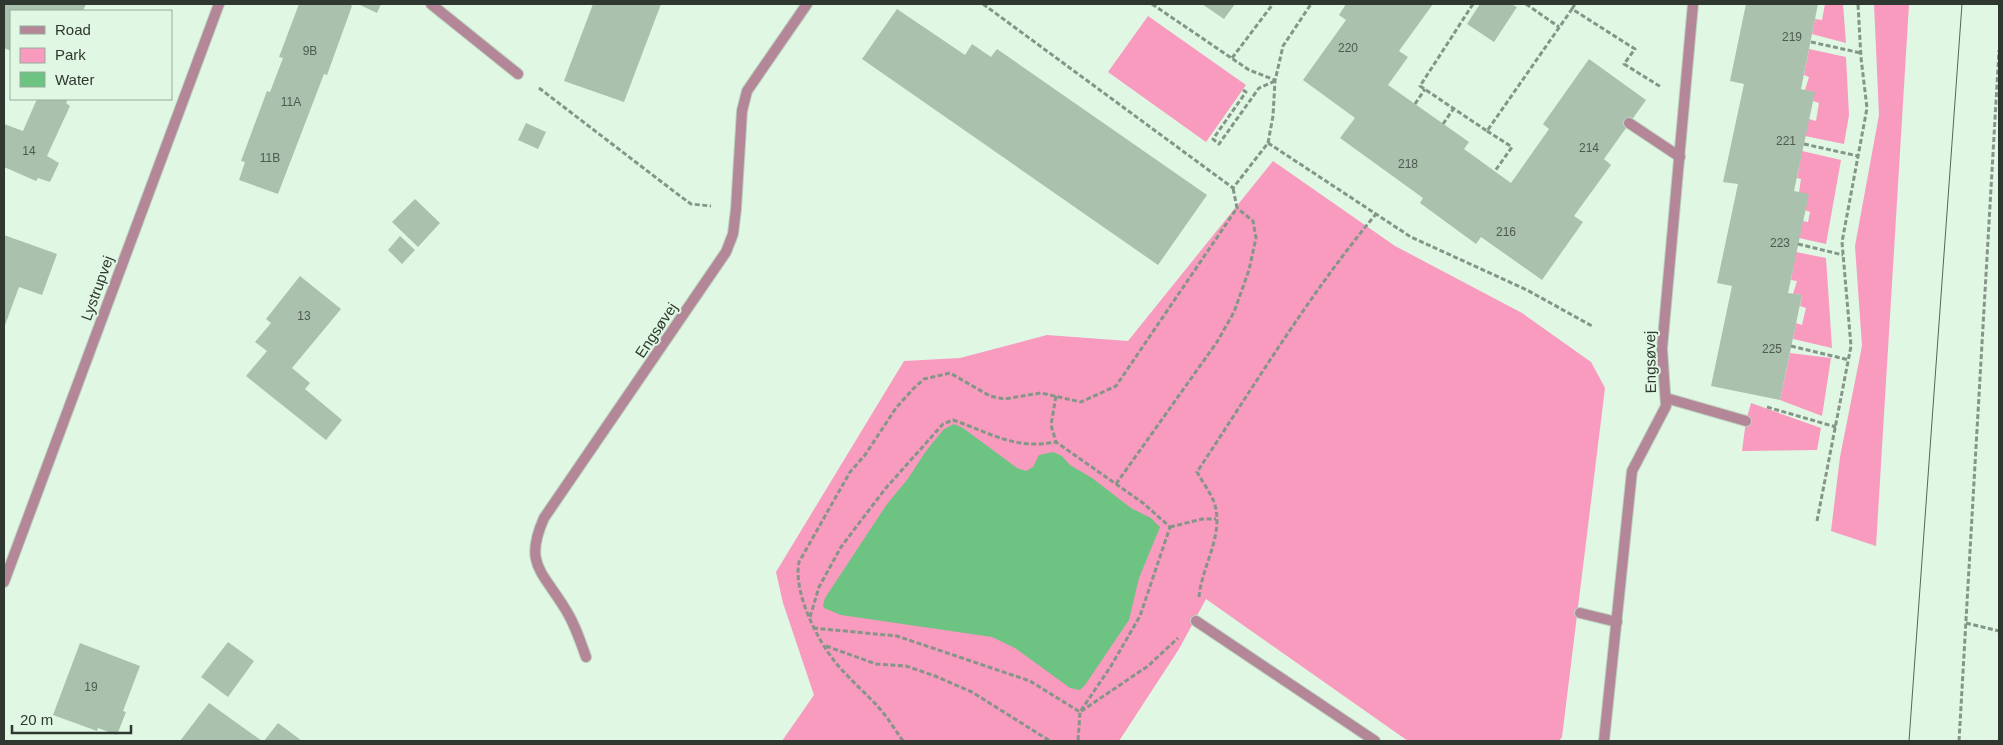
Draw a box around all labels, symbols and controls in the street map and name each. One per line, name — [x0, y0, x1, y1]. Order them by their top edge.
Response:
legend — [10, 10, 172, 100]
text: Road — [55, 21, 91, 38]
house number: 219 — [1782, 30, 1802, 44]
house number: 220 — [1338, 41, 1358, 55]
house number: 9B — [303, 44, 317, 58]
text: Park — [55, 46, 86, 63]
text: Water — [55, 71, 94, 88]
house number: 11A — [281, 95, 301, 109]
house number: 221 — [1776, 134, 1796, 148]
house number: 214 — [1579, 141, 1599, 155]
house number: 14 — [22, 144, 36, 158]
house number: 11B — [260, 151, 280, 165]
house number: 218 — [1398, 157, 1418, 171]
house number: 216 — [1496, 225, 1516, 239]
house number: 223 — [1770, 236, 1790, 250]
street label: Lystrupvej — [77, 253, 117, 323]
street label: Engsøvej — [631, 299, 681, 361]
house number: 13 — [297, 309, 311, 323]
street label: Engsøvej — [1641, 331, 1659, 393]
house number: 225 — [1762, 342, 1782, 356]
house number: 19 — [84, 680, 98, 694]
scale bar — [12, 702, 131, 734]
text: 20 m — [20, 711, 53, 728]

